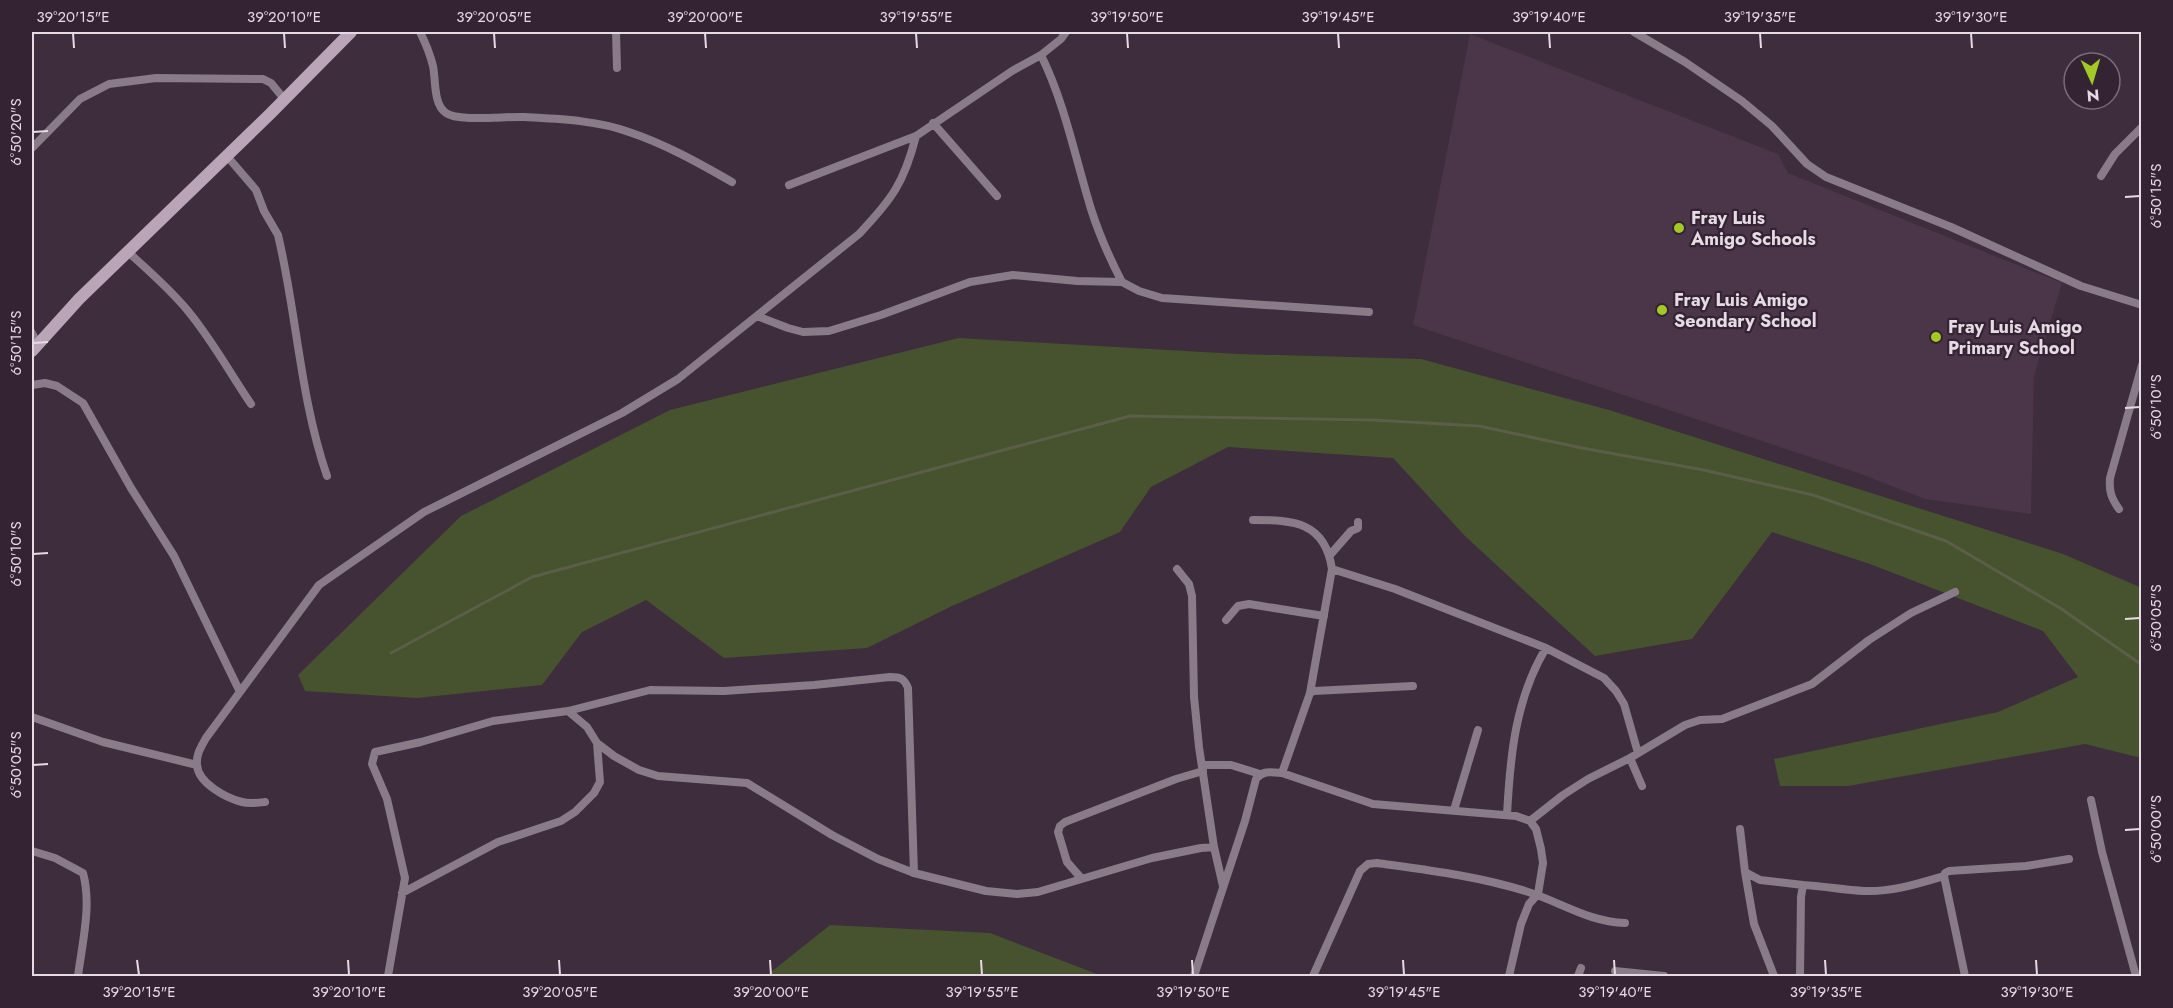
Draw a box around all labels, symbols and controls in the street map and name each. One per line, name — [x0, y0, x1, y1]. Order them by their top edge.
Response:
text: 39°20'15"E — [36, 6, 110, 28]
text: 39°20'10"E — [247, 6, 321, 28]
text: 39°20'05"E — [456, 6, 532, 28]
text: 39°20'00"E — [667, 6, 743, 28]
text: 39°19'55"E — [880, 6, 952, 28]
text: 39°19'50"E — [1090, 6, 1164, 28]
text: 39°19'45"E — [1301, 6, 1375, 28]
text: 39°19'40"E — [1512, 6, 1586, 28]
text: 39°19'35"E — [1724, 6, 1796, 28]
text: 39°19'30"E — [1934, 6, 2008, 28]
north arrow — [2062, 51, 2122, 111]
text: N — [2086, 84, 2100, 107]
text: 6°50'20"S — [5, 98, 27, 166]
text: 6°50'15"S — [2145, 164, 2167, 228]
place label: Fray Luis Amigo Schools — [1690, 205, 1816, 252]
marker: Fray Luis Amigo Schools — [1672, 221, 1686, 235]
place label: Fray Luis Amigo Seondary School — [1674, 287, 1817, 334]
marker: Fray Luis Amigo Seondary School — [1655, 303, 1669, 317]
text: 6°50'15"S — [5, 311, 27, 375]
place label: Fray Luis Amigo Primary School — [1948, 314, 2082, 361]
marker: Fray Luis Amigo Primary School — [1929, 330, 1943, 344]
text: 6°50'10"S — [2145, 374, 2167, 440]
text: 6°50'10"S — [5, 521, 27, 587]
text: 6°50'05"S — [2145, 584, 2167, 652]
text: 6°50'05"S — [5, 731, 27, 799]
text: 6°50'00"S — [2145, 795, 2167, 863]
text: 39°20'15"E — [102, 981, 176, 1003]
text: 39°20'10"E — [312, 981, 386, 1003]
text: 39°20'05"E — [522, 981, 598, 1003]
text: 39°20'00"E — [733, 981, 809, 1003]
text: 39°19'55"E — [946, 981, 1018, 1003]
text: 39°19'50"E — [1156, 981, 1230, 1003]
text: 39°19'45"E — [1367, 981, 1441, 1003]
text: 39°19'40"E — [1578, 981, 1652, 1003]
text: 39°19'35"E — [1790, 981, 1862, 1003]
text: 39°19'30"E — [2000, 981, 2074, 1003]

